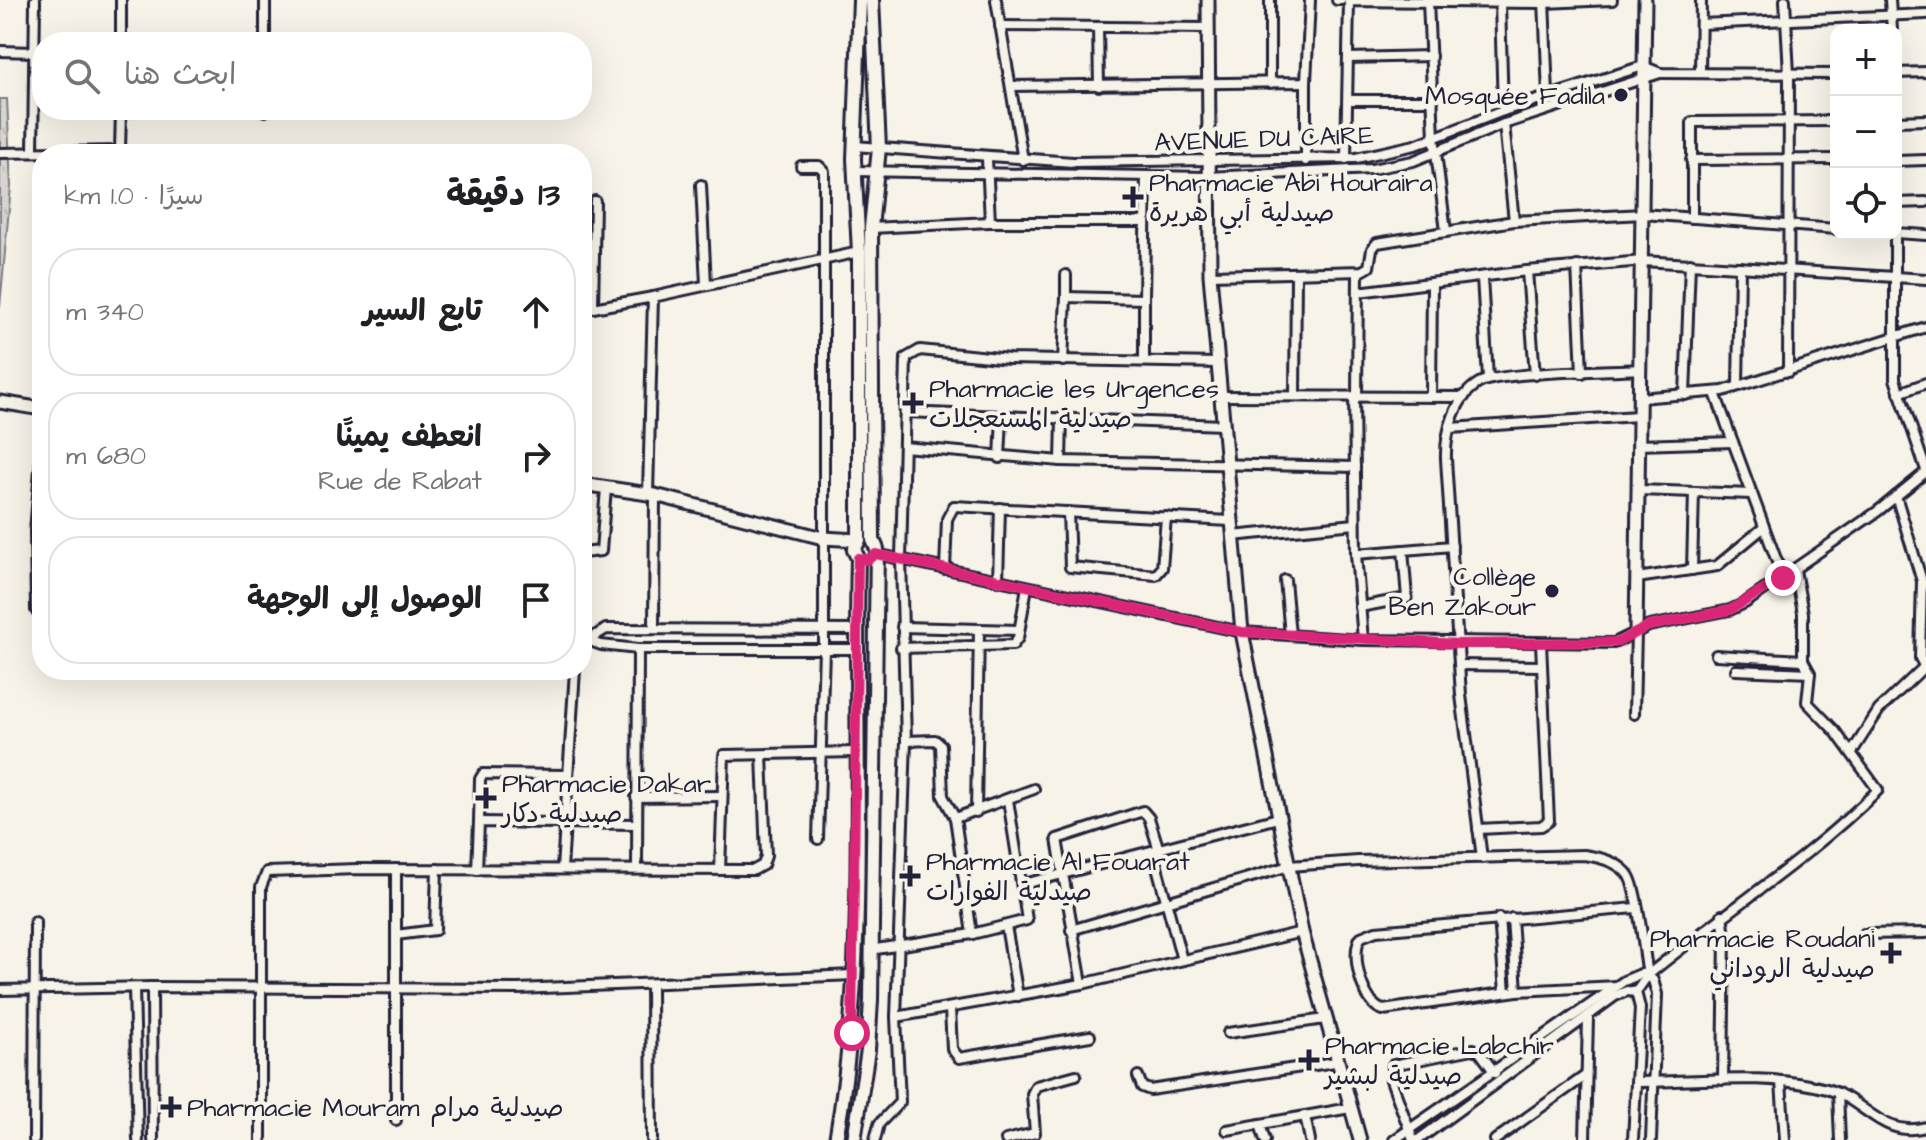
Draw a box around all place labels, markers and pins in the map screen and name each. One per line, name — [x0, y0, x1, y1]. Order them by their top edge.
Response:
place label: Mosquée Fadila — [1425, 78, 1605, 114]
marker: Mosquée Fadila — [1612, 86, 1630, 104]
place label: Pharmacie Abi Houraira صيدلية أبي هريرة — [1149, 165, 1433, 235]
marker: Pharmacie Abi Houraira صيدلية أبي هريرة — [1124, 188, 1142, 206]
place label: Pharmacie les Urgences صيدلية المستعجلات — [929, 371, 1219, 437]
marker: Pharmacie les Urgences صيدلية المستعجلات — [904, 394, 922, 412]
place label: Collège Ben Zakour — [1388, 559, 1536, 625]
marker: Collège Ben Zakour — [1543, 582, 1561, 600]
place label: Pharmacie Dakar صيدلية دكار — [500, 766, 711, 832]
marker: Pharmacie Dakar صيدلية دكار — [477, 789, 495, 807]
place label: Pharmacie Al Fouarat صيدلية الفوارات — [926, 844, 1190, 910]
marker: Pharmacie Al Fouarat صيدلية الفوارات — [901, 867, 919, 885]
place label: Pharmacie Roudani صيدلية الروداني — [1650, 921, 1875, 991]
marker: Pharmacie Roudani صيدلية الروداني — [1882, 944, 1900, 962]
place label: Pharmacie Labchir صيدلية لبشير — [1323, 1028, 1554, 1094]
marker: Pharmacie Labchir صيدلية لبشير — [1300, 1051, 1318, 1069]
place label: Pharmacie Mouram صيدلية مرام — [187, 1090, 564, 1127]
marker: Pharmacie Mouram صيدلية مرام — [162, 1098, 180, 1116]

